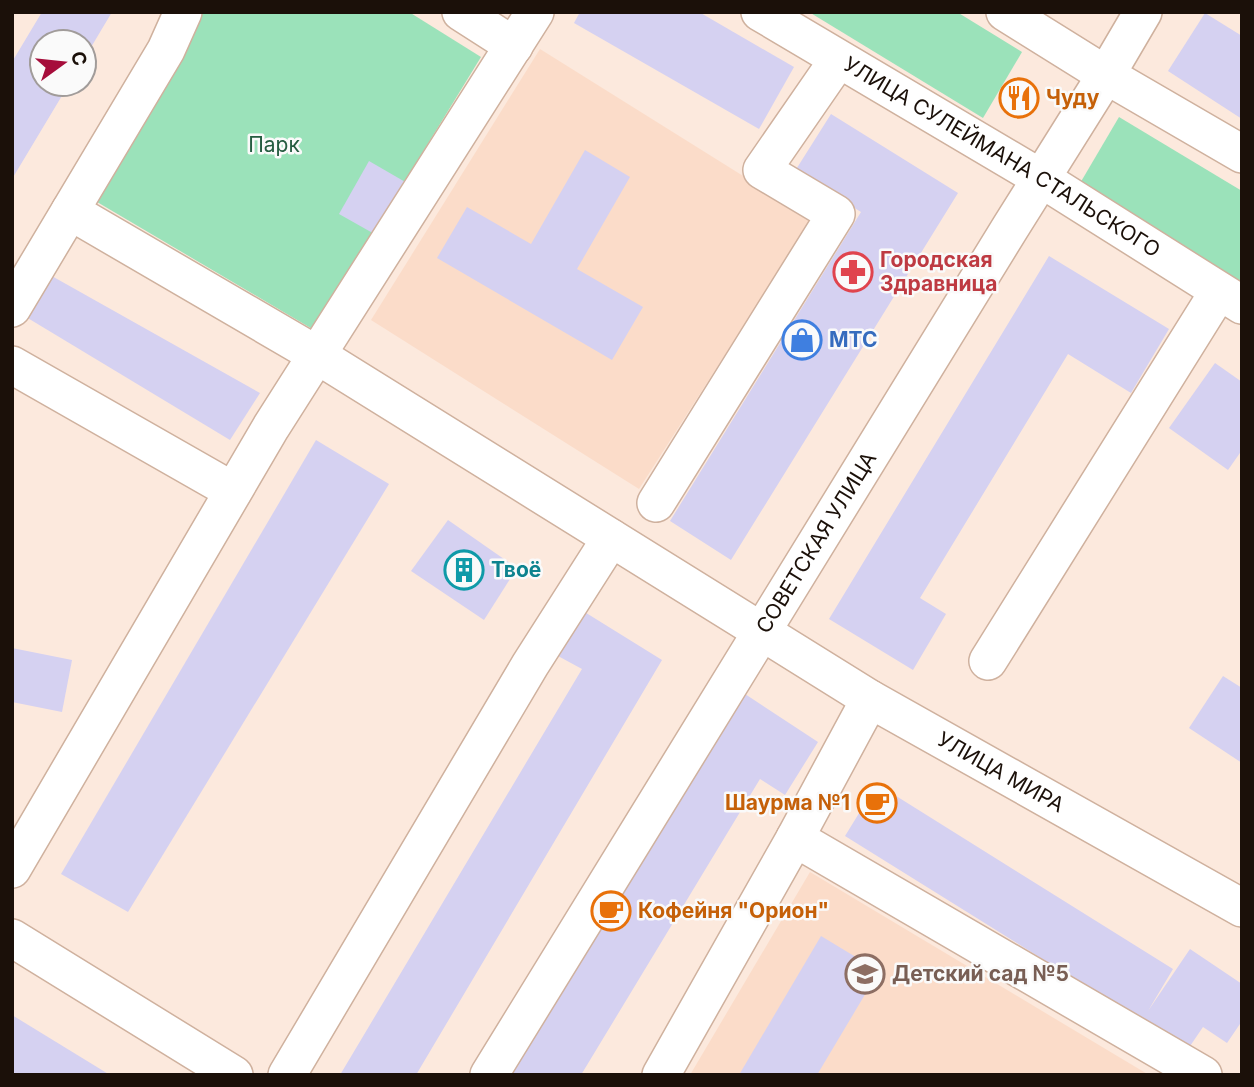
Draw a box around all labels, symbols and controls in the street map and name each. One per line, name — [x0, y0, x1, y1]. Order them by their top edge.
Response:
north arrow — [28, 28, 98, 98]
text: С — [66, 49, 92, 68]
street label: УЛИЦА СУЛЕЙМАНА СТАЛЬСКОГО — [839, 51, 1165, 262]
restaurant icon: Чуду — [998, 77, 1040, 119]
place label: Чуду — [1046, 85, 1100, 110]
park label: Парк — [248, 132, 300, 157]
place label: Городская Здравница — [880, 247, 997, 296]
pharmacy icon: Городская Здравница — [832, 251, 874, 293]
shop icon: МТС — [781, 319, 823, 361]
place label: МТС — [829, 327, 877, 352]
street label: СОВЕТСКАЯ УЛИЦА — [751, 447, 881, 638]
building icon: Твоё — [443, 549, 485, 591]
place label: Твоё — [491, 557, 541, 582]
street label: УЛИЦА МИРА — [933, 726, 1069, 817]
cafe icon: Шаурма №1 — [856, 782, 898, 824]
place label: Шаурма №1 — [725, 790, 850, 815]
cafe icon: Кофейня "Орион" — [590, 890, 632, 932]
place label: Кофейня "Орион" — [638, 898, 829, 923]
school or university icon: Детский сад №5 — [844, 953, 886, 995]
place label: Детский сад №5 — [892, 961, 1069, 986]

